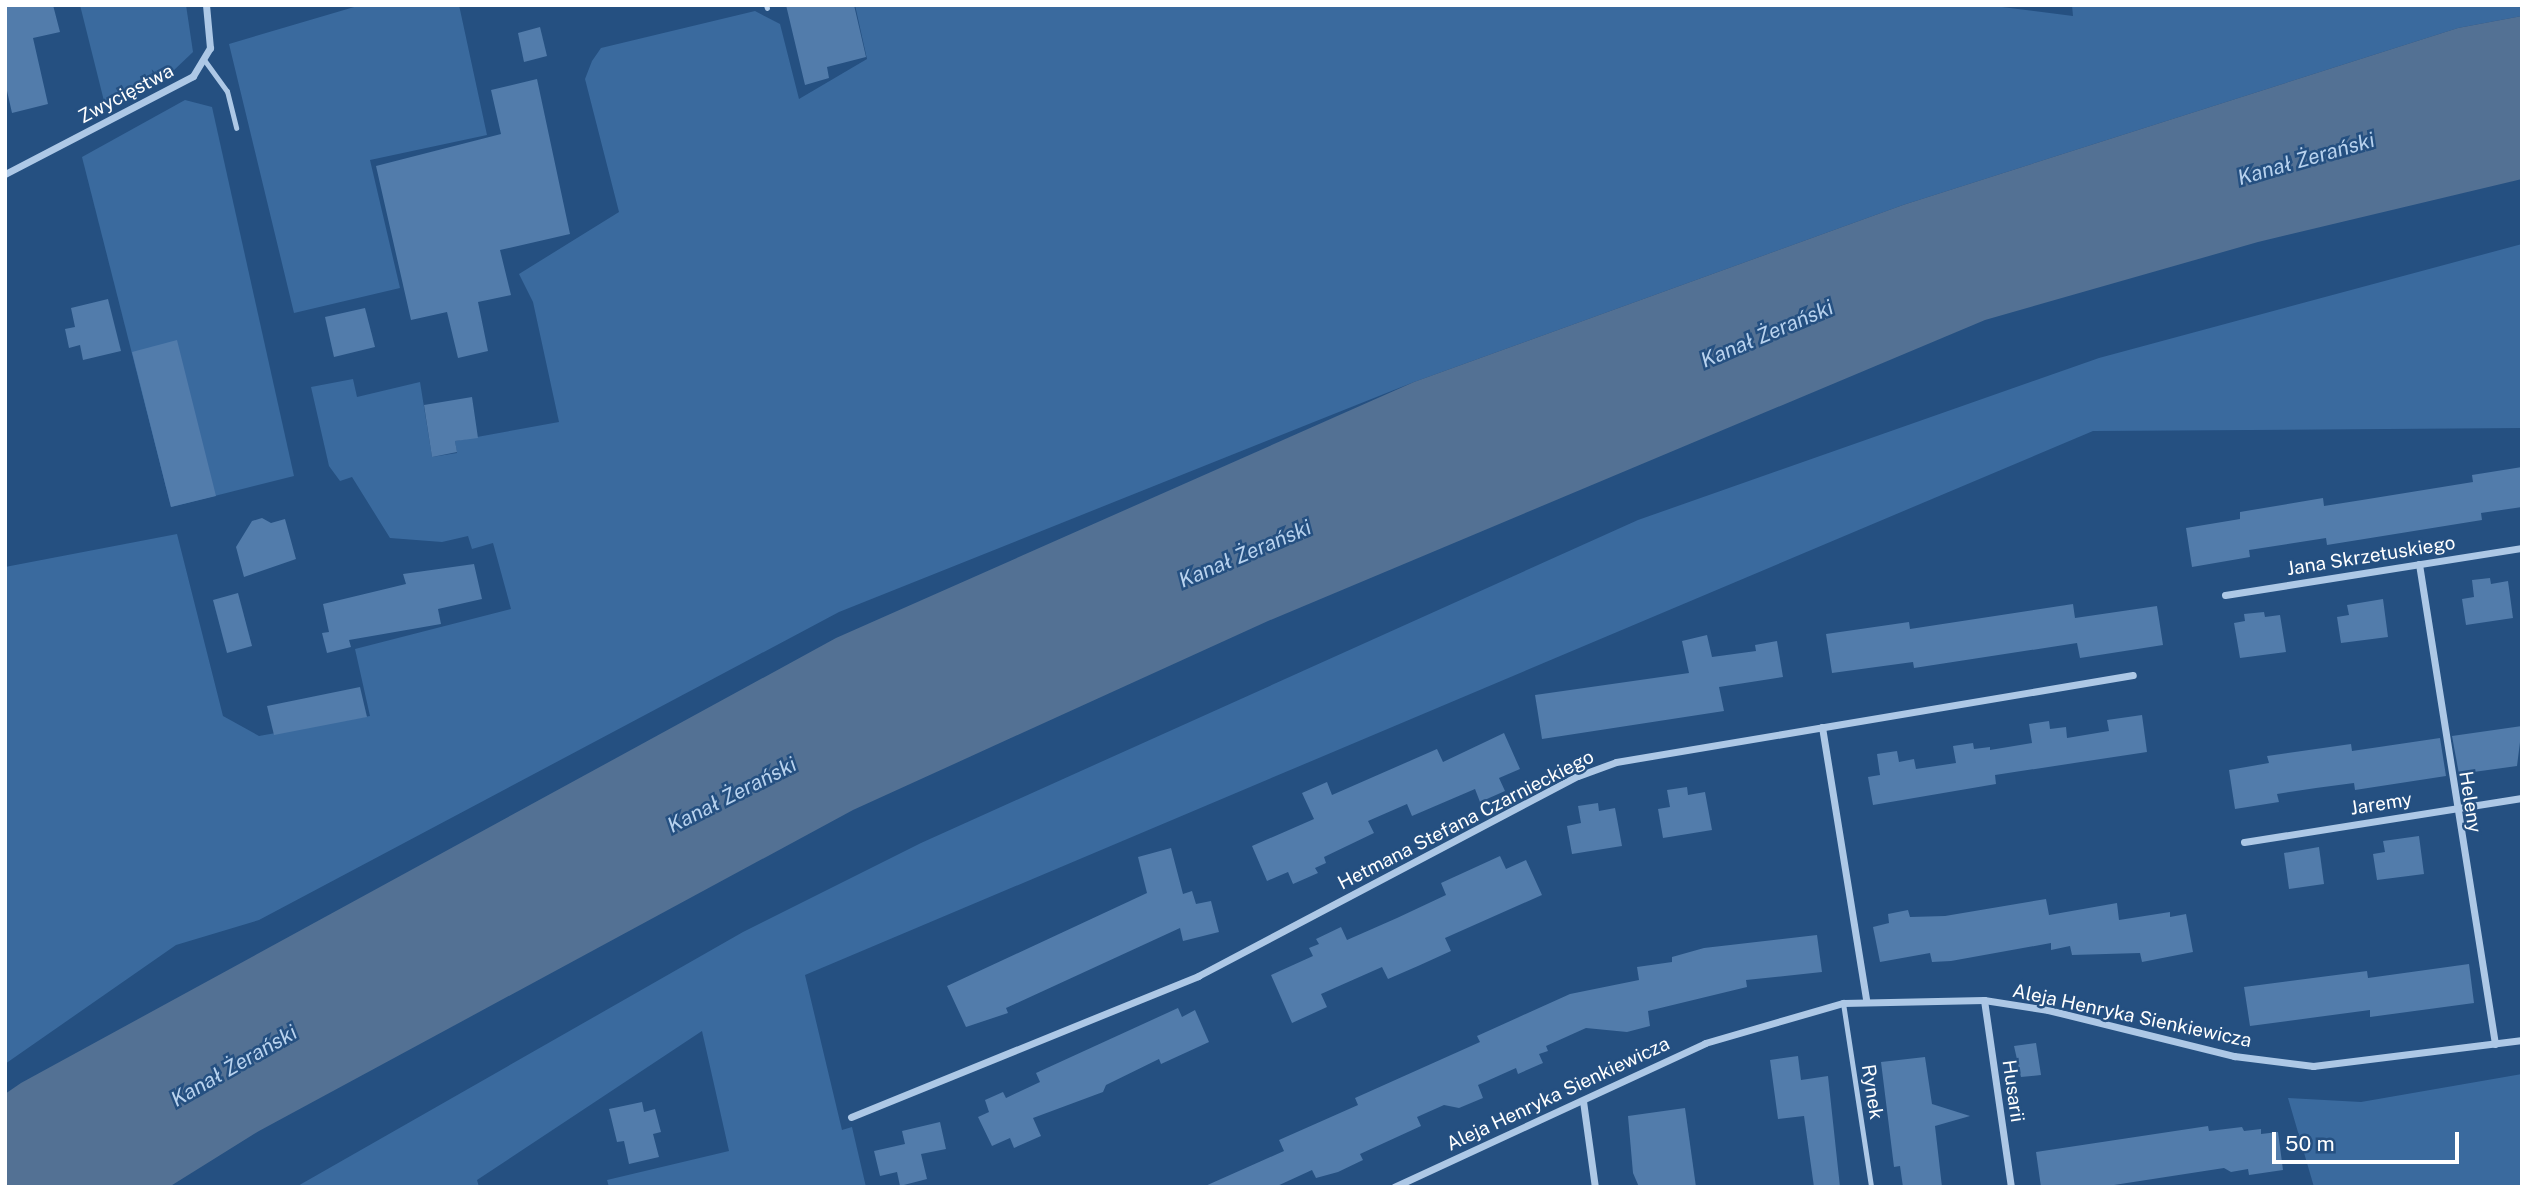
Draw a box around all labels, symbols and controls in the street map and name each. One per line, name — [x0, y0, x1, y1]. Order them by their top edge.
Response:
street label: Zwycięstwa — [75, 59, 177, 129]
water label: Kanał Żerański — [2235, 127, 2377, 191]
water label: Kanał Żerański — [1697, 295, 1837, 373]
water label: Kanał Żerański — [1175, 515, 1315, 593]
street label: Jana Skrzetuskiego — [2285, 531, 2457, 581]
street label: Hetmana Stefana Czarnieckiego — [1334, 745, 1598, 895]
water label: Kanał Żerański — [663, 752, 801, 838]
street label: Heleny — [2454, 770, 2486, 834]
street label: Jaremy — [2348, 788, 2414, 820]
street label: Aleja Henryka Sienkiewicza — [2010, 980, 2254, 1052]
water label: Kanał Żerański — [166, 1020, 302, 1112]
street label: Aleja Henryka Sienkiewicza — [1443, 1032, 1673, 1156]
street label: Husarii — [1997, 1058, 2029, 1124]
street label: Rynek — [1856, 1063, 1888, 1121]
scale bar — [2275, 1118, 2462, 1162]
text: 50 m — [2285, 1131, 2335, 1156]

